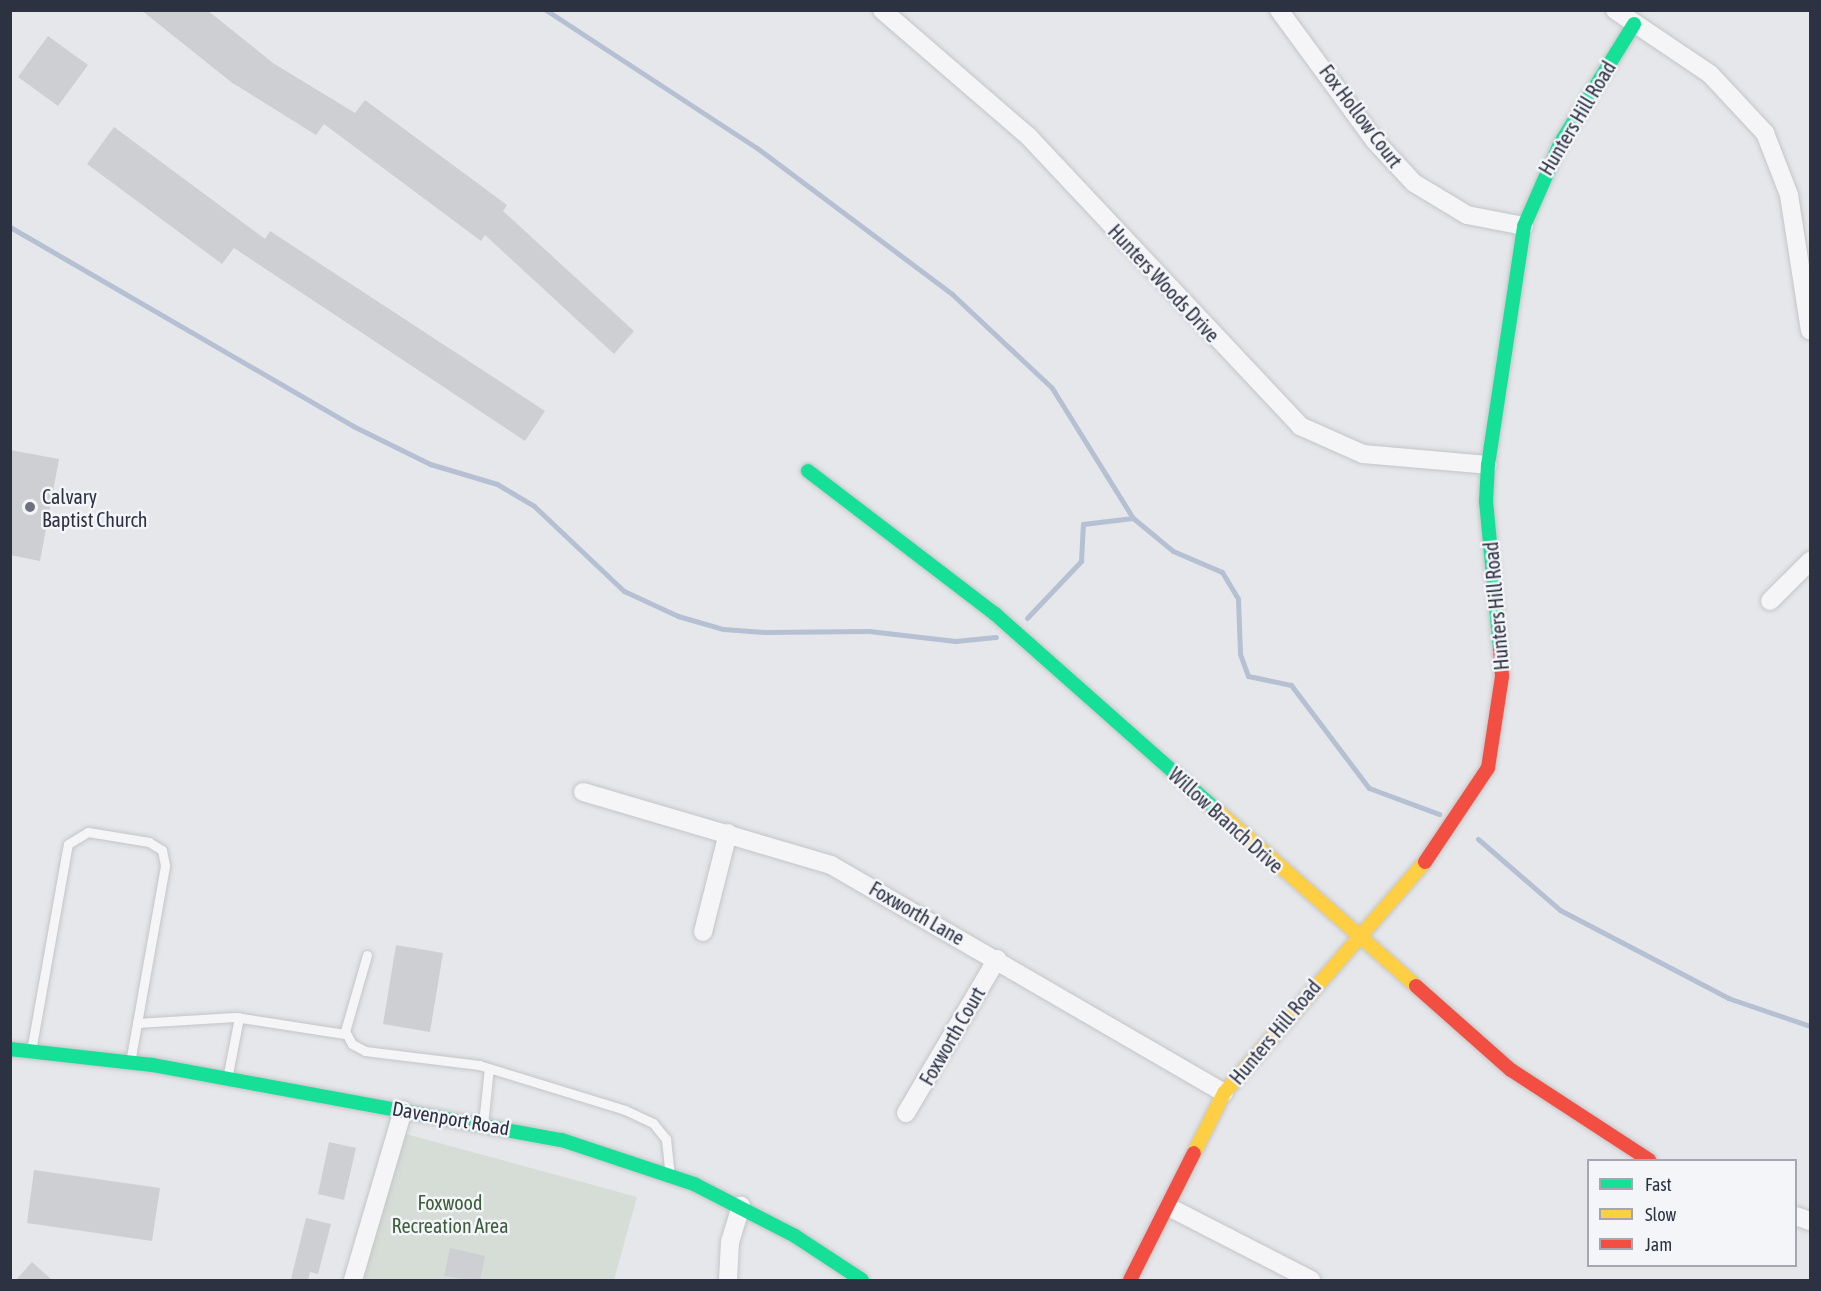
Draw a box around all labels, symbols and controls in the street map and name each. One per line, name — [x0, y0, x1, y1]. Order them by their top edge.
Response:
street label: Hunters Hill Road — [1533, 57, 1621, 179]
street label: Fox Hollow Court — [1315, 60, 1407, 172]
street label: Hunters Woods Drive — [1103, 219, 1225, 347]
place label: Calvary Baptist Church — [42, 484, 148, 531]
marker: Calvary Baptist Church — [23, 500, 37, 514]
street label: Hunters Hill Road — [1478, 541, 1514, 671]
street label: Willow Branch Drive — [1164, 762, 1288, 878]
street label: Foxworth Lane — [865, 876, 969, 950]
street label: Hunters Hill Road — [1224, 975, 1326, 1089]
street label: Foxworth Court — [914, 983, 990, 1089]
street label: Davenport Road — [391, 1096, 511, 1140]
legend — [1587, 1159, 1797, 1267]
text: Fast — [1645, 1174, 1672, 1195]
park label: Foxwood Recreation Area — [392, 1191, 508, 1238]
text: Slow — [1645, 1204, 1676, 1225]
text: Jam — [1645, 1234, 1672, 1255]

